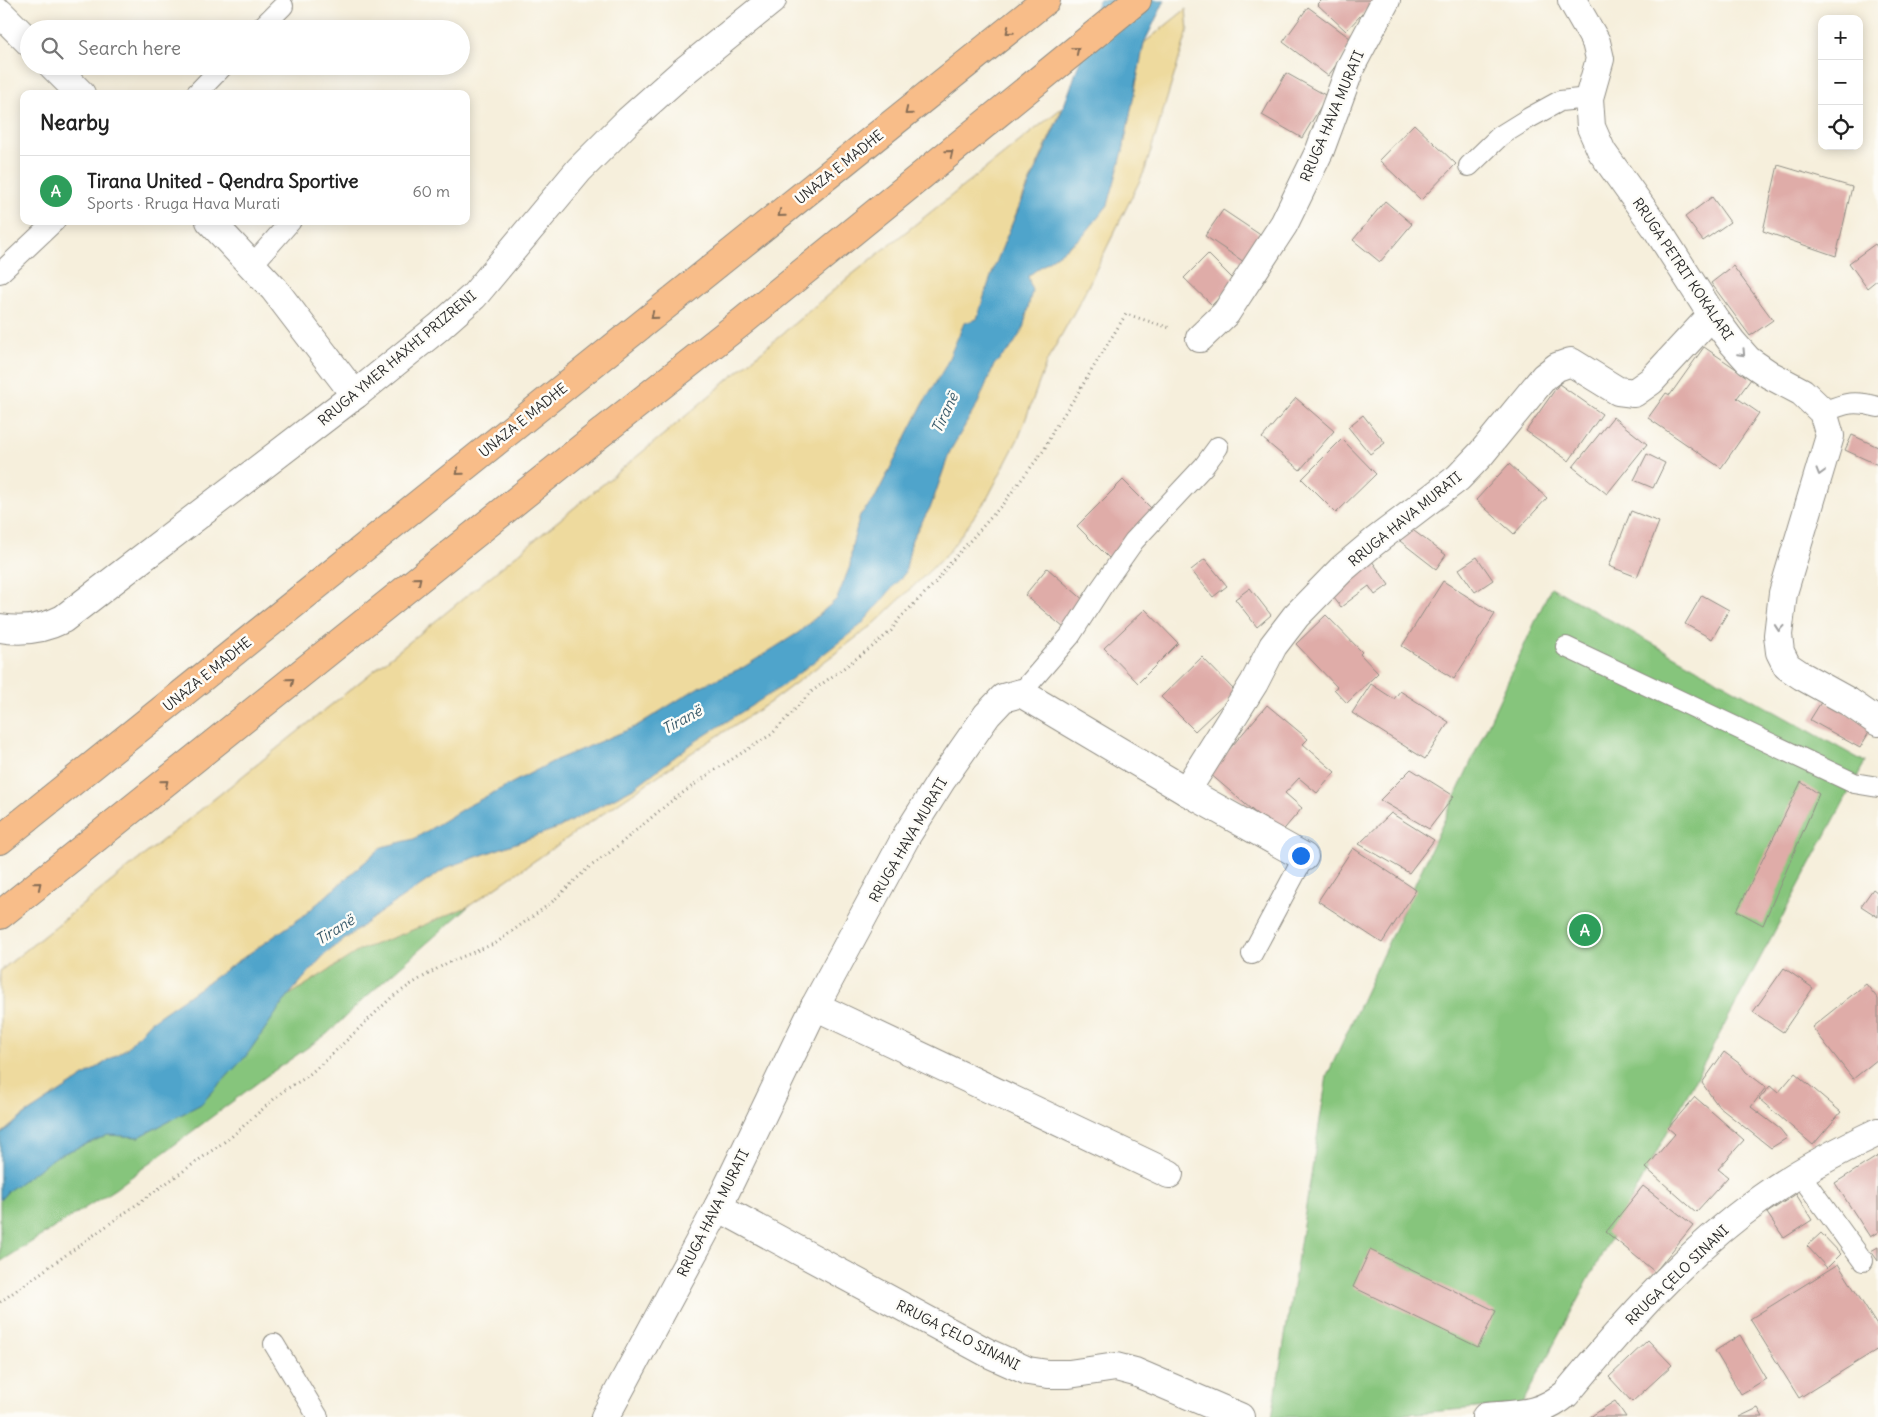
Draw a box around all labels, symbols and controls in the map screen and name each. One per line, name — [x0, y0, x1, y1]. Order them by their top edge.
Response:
map controls — [1818, 15, 1863, 150]
button: + — [1818, 15, 1863, 60]
search box — [20, 20, 470, 75]
one-way arrow — [1005, 25, 1014, 34]
icon: search — [38, 34, 66, 62]
text: Search here — [78, 36, 181, 60]
one-way arrow — [1070, 48, 1079, 56]
street label: RRUGA HAVA MURATI — [1296, 48, 1368, 184]
button: − — [1818, 60, 1863, 105]
button: locate — [1818, 105, 1863, 150]
one-way arrow — [904, 107, 913, 116]
text: Nearby — [40, 109, 110, 136]
street label: UNAZA E MADHE — [791, 126, 887, 208]
one-way arrow — [944, 150, 953, 158]
text: Tirana United - Qendra Sportive — [87, 169, 358, 193]
text: A — [51, 181, 61, 201]
text: 60 m — [412, 181, 450, 201]
text: Sports · Rruga Hava Murati — [87, 193, 280, 213]
street label: RRUGA PETRIT KOKALARI — [1629, 194, 1737, 344]
one-way arrow — [778, 209, 787, 217]
street label: RRUGA YMER HAXHI PRIZRENI — [314, 287, 480, 429]
one-way arrow — [651, 310, 660, 318]
one-way arrow — [1736, 348, 1745, 357]
street label: UNAZA E MADHE — [475, 379, 571, 461]
water label: Tiranë — [927, 388, 963, 436]
one-way arrow — [456, 467, 465, 475]
one-way arrow — [1815, 467, 1825, 475]
street label: RRUGA HAVA MURATI — [1345, 468, 1465, 570]
one-way arrow — [412, 577, 421, 585]
one-way arrow — [1774, 625, 1785, 633]
street label: UNAZA E MADHE — [159, 633, 255, 715]
one-way arrow — [286, 678, 295, 687]
water label: Tiranë — [659, 700, 707, 738]
street label: RRUGA HAVA MURATI — [865, 775, 951, 905]
one-way arrow — [159, 781, 168, 789]
your location — [1288, 843, 1314, 869]
one-way arrow — [32, 882, 41, 890]
water label: Tiranë — [312, 909, 359, 949]
pin: A — [1569, 911, 1601, 949]
street label: RRUGA HAVA MURATI — [673, 1146, 753, 1280]
street label: RRUGA ÇELO SINANI — [1622, 1221, 1732, 1329]
street label: RRUGA ÇELO SINANI — [893, 1296, 1023, 1374]

